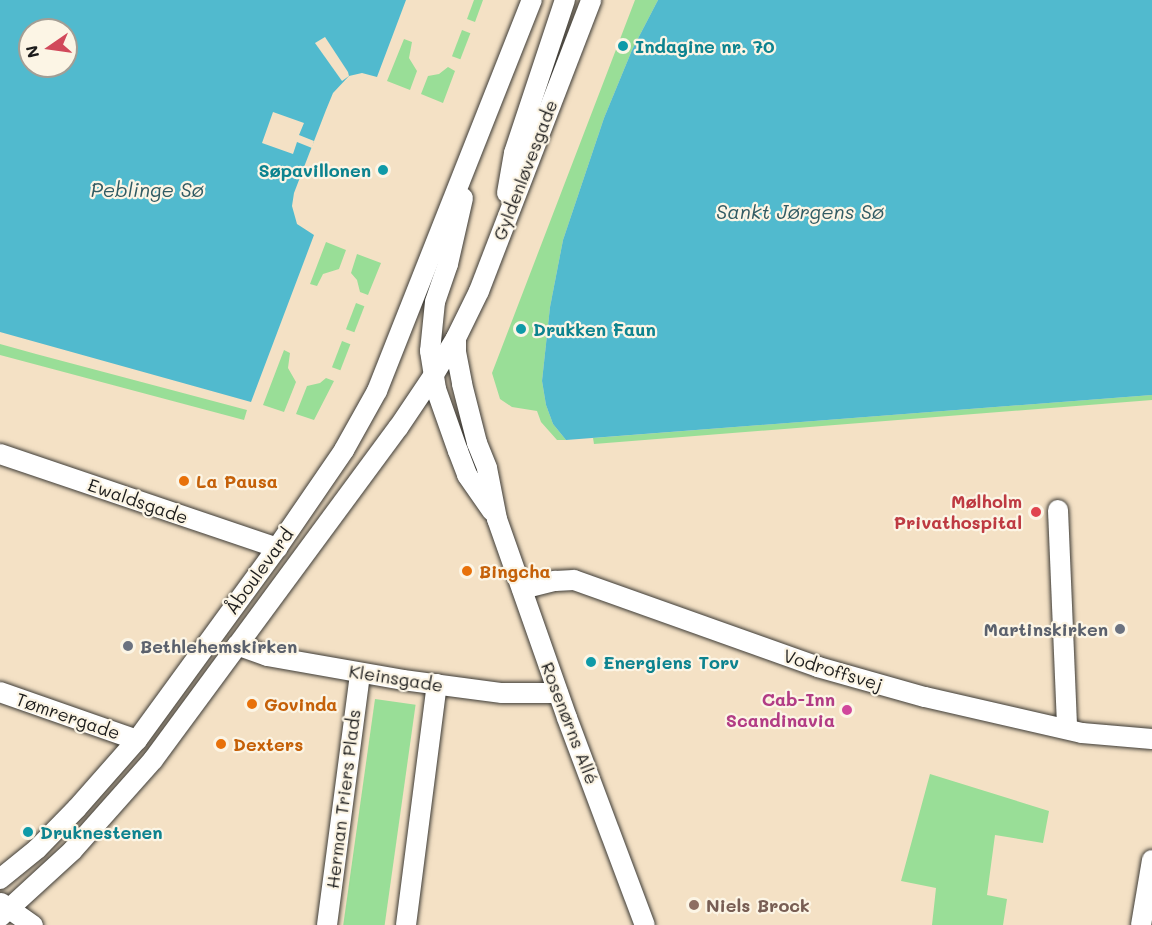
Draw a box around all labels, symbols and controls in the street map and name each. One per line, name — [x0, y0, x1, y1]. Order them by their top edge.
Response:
north arrow — [18, 18, 78, 78]
place label: Indagine nr. 70 — [635, 35, 775, 57]
marker: Indagine nr. 70 — [616, 39, 630, 53]
text: N — [20, 43, 44, 60]
street label: Gyldenløvesgade — [488, 97, 562, 243]
place label: Søpavillonen — [259, 159, 371, 181]
marker: Søpavillonen — [376, 163, 390, 177]
water label: Peblinge Sø — [90, 177, 204, 201]
water label: Sankt Jørgens Sø — [716, 199, 884, 223]
place label: Drukken Faun — [533, 318, 656, 340]
marker: Drukken Faun — [514, 322, 528, 336]
place label: La Pausa — [196, 470, 278, 492]
street label: Ewaldsgade — [85, 474, 191, 528]
marker: La Pausa — [177, 474, 191, 488]
place label: Mølholm Privathospital — [894, 491, 1022, 534]
marker: Mølholm Privathospital — [1027, 503, 1045, 521]
street label: Åboulevard — [220, 524, 298, 618]
place label: Bingcha — [479, 560, 551, 582]
marker: Bingcha — [460, 564, 474, 578]
place label: Martinskirken — [984, 618, 1108, 640]
marker: Martinskirken — [1113, 622, 1127, 636]
place label: Bethlehemskirken — [140, 635, 297, 657]
marker: Bethlehemskirken — [121, 639, 135, 653]
street label: Vodroffsvej — [781, 645, 885, 695]
place label: Energiens Torv — [603, 651, 739, 673]
marker: Energiens Torv — [584, 655, 598, 669]
street label: Rosenørns Allé — [537, 659, 603, 787]
street label: Kleinsgade — [347, 660, 445, 696]
street label: Tømrergade — [13, 688, 123, 744]
place label: Cab-Inn Scandinavia — [726, 689, 835, 732]
place label: Govinda — [264, 693, 337, 715]
marker: Govinda — [245, 697, 259, 711]
marker: Cab-Inn Scandinavia — [840, 703, 854, 717]
street label: Herman Triers Plads — [321, 708, 365, 890]
place label: Dexters — [233, 733, 303, 755]
marker: Dexters — [214, 737, 228, 751]
place label: Druknestenen — [40, 821, 163, 843]
marker: Druknestenen — [21, 825, 35, 839]
place label: Niels Brock — [706, 894, 810, 916]
marker: Niels Brock — [687, 898, 701, 912]

